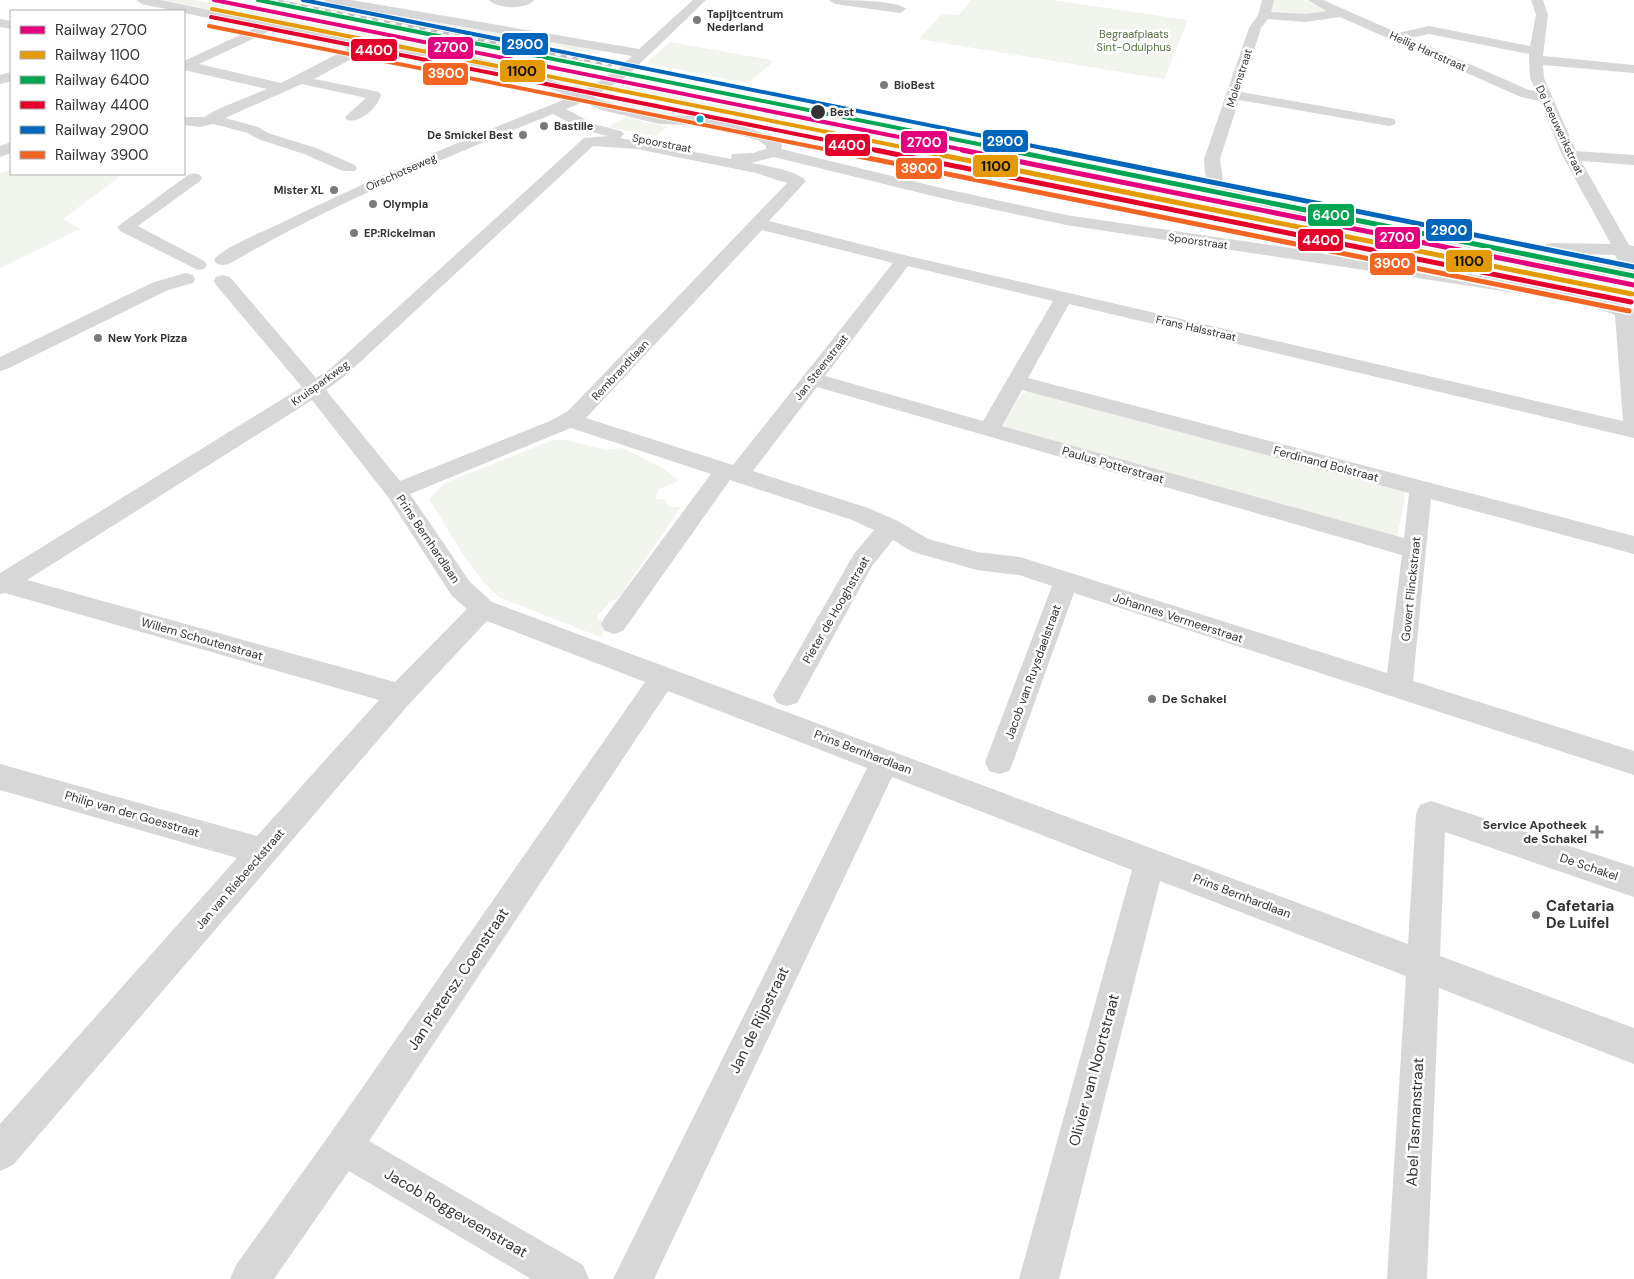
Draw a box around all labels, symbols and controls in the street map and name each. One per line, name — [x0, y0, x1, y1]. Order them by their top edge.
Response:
place label: Tapijtcentrum Nederland — [707, 7, 783, 34]
legend — [10, 10, 185, 175]
marker: Tapijtcentrum Nederland — [691, 14, 703, 26]
text: Railway 2700 — [55, 20, 147, 40]
park label: Begraafplaats Sint-Odulphus — [1097, 27, 1171, 54]
street label: Heilig Hartstraat — [1388, 28, 1468, 74]
line badge: 2900 — [501, 32, 549, 56]
text: 2900 — [507, 35, 543, 53]
line badge: 2700 — [427, 36, 474, 60]
line badge: 4400 — [350, 38, 398, 62]
text: 2700 — [433, 38, 469, 56]
text: 4400 — [355, 41, 393, 59]
text: Railway 1100 — [55, 45, 140, 65]
street label: Molenstraat — [1223, 47, 1255, 109]
line badge: 1100 — [499, 59, 546, 83]
line badge: 3900 — [422, 62, 469, 86]
text: 1100 — [507, 62, 537, 80]
text: 3900 — [428, 64, 464, 82]
text: Railway 6400 — [55, 70, 149, 90]
place label: BioBest — [894, 78, 935, 92]
marker: BioBest — [878, 79, 890, 91]
street label: De Leeuwerikstraat — [1533, 83, 1587, 177]
text: Railway 4400 — [55, 95, 149, 115]
marker: Best — [809, 103, 827, 121]
place label: Best — [830, 105, 854, 119]
unlabelled marker — [695, 114, 705, 124]
place label: Bastille — [554, 119, 594, 133]
text: Railway 2900 — [55, 120, 149, 140]
marker: Bastille — [538, 120, 550, 132]
place label: De Smickel Best — [427, 128, 513, 142]
marker: De Smickel Best — [517, 129, 529, 141]
line badge: 2900 — [982, 129, 1029, 153]
street label: Spoorstraat — [631, 130, 693, 156]
line badge: 2700 — [900, 130, 948, 154]
text: 2900 — [987, 132, 1023, 150]
line badge: 4400 — [824, 133, 871, 157]
text: 2700 — [906, 133, 942, 151]
text: 4400 — [828, 136, 866, 154]
text: Railway 3900 — [55, 145, 149, 165]
street label: Oirschotseweg — [363, 150, 439, 194]
line badge: 1100 — [972, 154, 1019, 178]
line badge: 3900 — [895, 157, 943, 180]
text: 1100 — [981, 157, 1011, 175]
text: 3900 — [901, 159, 937, 177]
place label: Mister XL — [274, 183, 324, 197]
marker: Mister XL — [328, 184, 340, 196]
place label: Olympia — [383, 197, 428, 211]
marker: Olympia — [367, 198, 379, 210]
line badge: 6400 — [1307, 203, 1355, 227]
text: 6400 — [1312, 206, 1350, 224]
line badge: 2900 — [1425, 218, 1473, 242]
text: 2900 — [1431, 221, 1467, 239]
place label: EP:Rickelman — [364, 226, 436, 240]
line badge: 2700 — [1374, 226, 1421, 250]
marker: EP:Rickelman — [348, 227, 360, 239]
line badge: 4400 — [1297, 228, 1344, 252]
text: 2700 — [1379, 228, 1415, 246]
street label: Spoorstraat — [1167, 230, 1229, 252]
text: 4400 — [1302, 231, 1340, 249]
line badge: 1100 — [1445, 249, 1493, 273]
line badge: 3900 — [1369, 252, 1416, 276]
text: 1100 — [1454, 252, 1484, 270]
text: 3900 — [1374, 254, 1410, 272]
street label: Frans Halsstraat — [1154, 312, 1238, 344]
place label: New York Pizza — [108, 331, 187, 345]
street label: Jan Steenstraat — [791, 331, 851, 403]
marker: New York Pizza — [92, 332, 104, 344]
street label: Rembrandtlaan — [588, 337, 652, 403]
street label: Kruisparkweg — [288, 357, 352, 409]
street label: Ferdinand Bolstraat — [1272, 442, 1381, 486]
street label: Paulus Potterstraat — [1060, 443, 1166, 487]
street label: Prins Bernhardlaan — [392, 492, 464, 586]
street label: Govert Flinckstraat — [1398, 536, 1424, 642]
street label: Pieter de Hooghstraat — [799, 553, 873, 666]
street label: Johannes Vermeerstraat — [1111, 589, 1245, 647]
street label: Jacob van Ruysdaelstraat — [1001, 602, 1065, 742]
street label: Willem Schoutenstraat — [139, 614, 265, 664]
place label: De Schakel — [1162, 691, 1226, 707]
marker: De Schakel — [1146, 693, 1158, 705]
street label: Prins Bernhardlaan — [812, 726, 914, 778]
street label: Philip van der Goesstraat — [63, 787, 201, 841]
place label: Service Apotheek de Schakel — [1483, 817, 1587, 847]
street label: Jan van Riebeeckstraat — [192, 825, 288, 933]
marker: Service Apotheek de Schakel — [1591, 826, 1603, 838]
street label: De Schakel — [1558, 850, 1620, 884]
street label: Prins Bernhardlaan — [1191, 870, 1293, 922]
place label: Cafetaria De Luifel — [1546, 896, 1614, 933]
street label: Jan Pietersz. Coenstraat — [403, 904, 513, 1054]
marker: Cafetaria De Luifel — [1530, 909, 1542, 921]
street label: Jan de Rijpstraat — [725, 963, 794, 1077]
street label: Olivier van Noortstraat — [1064, 992, 1124, 1148]
street label: Abel Tasmanstraat — [1402, 1057, 1428, 1187]
street label: Jacob Roggeveenstraat — [381, 1164, 531, 1262]

